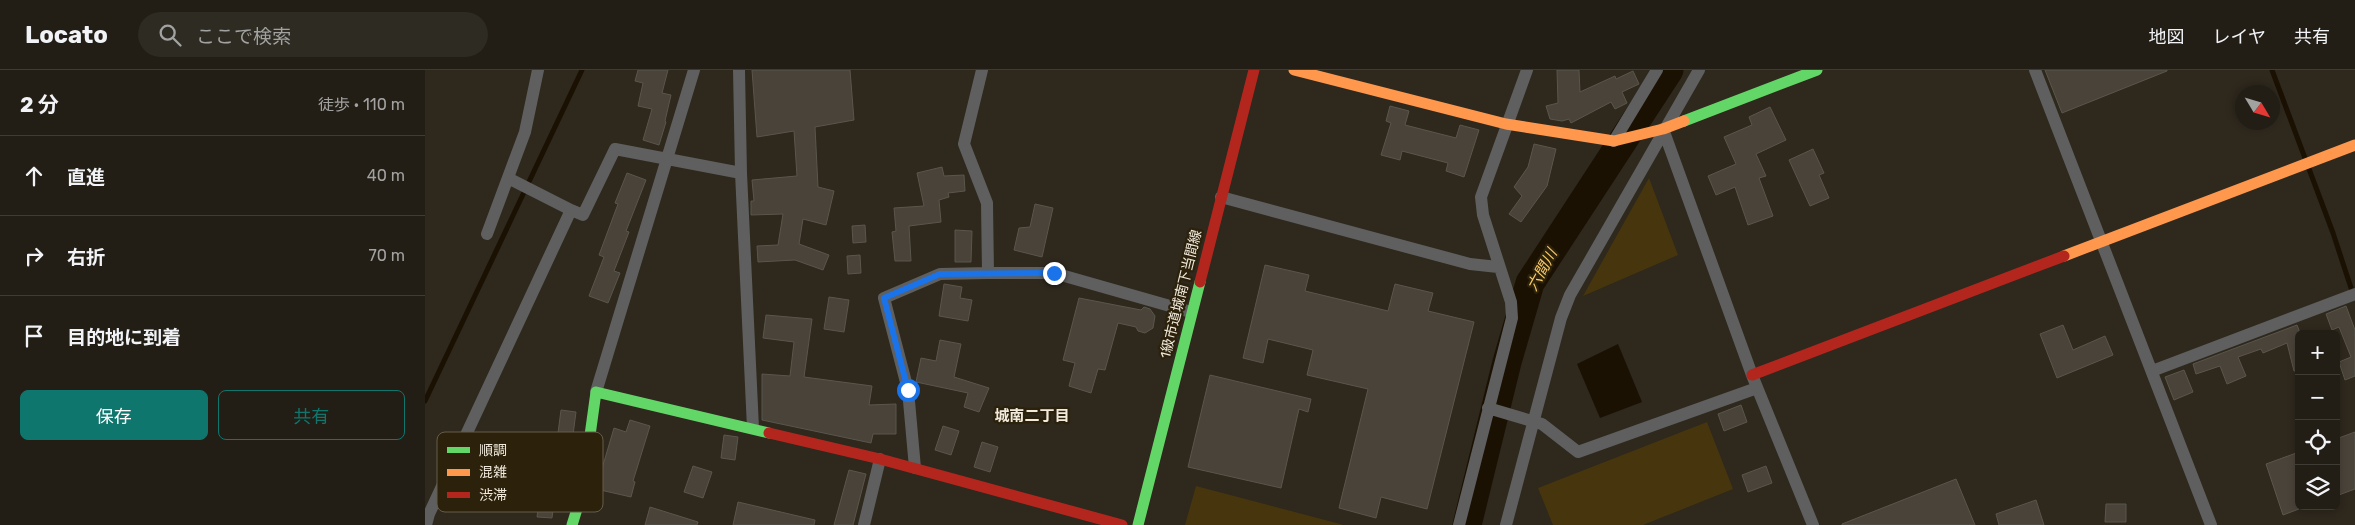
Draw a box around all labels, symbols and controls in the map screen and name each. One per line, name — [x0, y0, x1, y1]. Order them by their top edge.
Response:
search box — [138, 12, 488, 57]
text: Locato — [25, 21, 108, 49]
icon: search — [156, 21, 184, 49]
text: ここで検索 — [196, 25, 291, 48]
text: 地図 — [2149, 26, 2185, 48]
text: レイヤ — [2213, 26, 2266, 48]
text: 共有 — [2294, 26, 2330, 48]
north arrow — [2235, 85, 2280, 130]
text: 2 分 — [20, 92, 59, 117]
text: 徒歩 · 110 m — [318, 95, 405, 114]
icon: ahead — [20, 162, 48, 190]
text: 直進 — [67, 166, 105, 189]
text: 40 m — [367, 166, 405, 185]
street label: 1級市道城南下当間線 — [1157, 228, 1205, 360]
icon: right — [20, 242, 48, 270]
water label: 六間川 — [1523, 244, 1562, 294]
text: 右折 — [67, 246, 105, 269]
text: 70 m — [368, 246, 405, 265]
route end — [1043, 262, 1066, 285]
icon: arrive — [20, 322, 48, 350]
text: 目的地に到着 — [67, 326, 181, 349]
map controls — [2295, 330, 2340, 510]
button: + — [2295, 330, 2340, 375]
button: − — [2295, 375, 2340, 420]
route start — [897, 379, 920, 402]
button: 保存 — [20, 390, 208, 440]
button: 共有 — [218, 390, 405, 440]
district label: 城南二丁目 — [994, 407, 1070, 425]
button: locate — [2295, 420, 2340, 465]
legend — [437, 432, 603, 512]
text: 順調 — [479, 442, 507, 459]
text: 混雑 — [479, 464, 507, 481]
button: layers — [2295, 465, 2340, 510]
text: 渋滞 — [479, 487, 507, 504]

